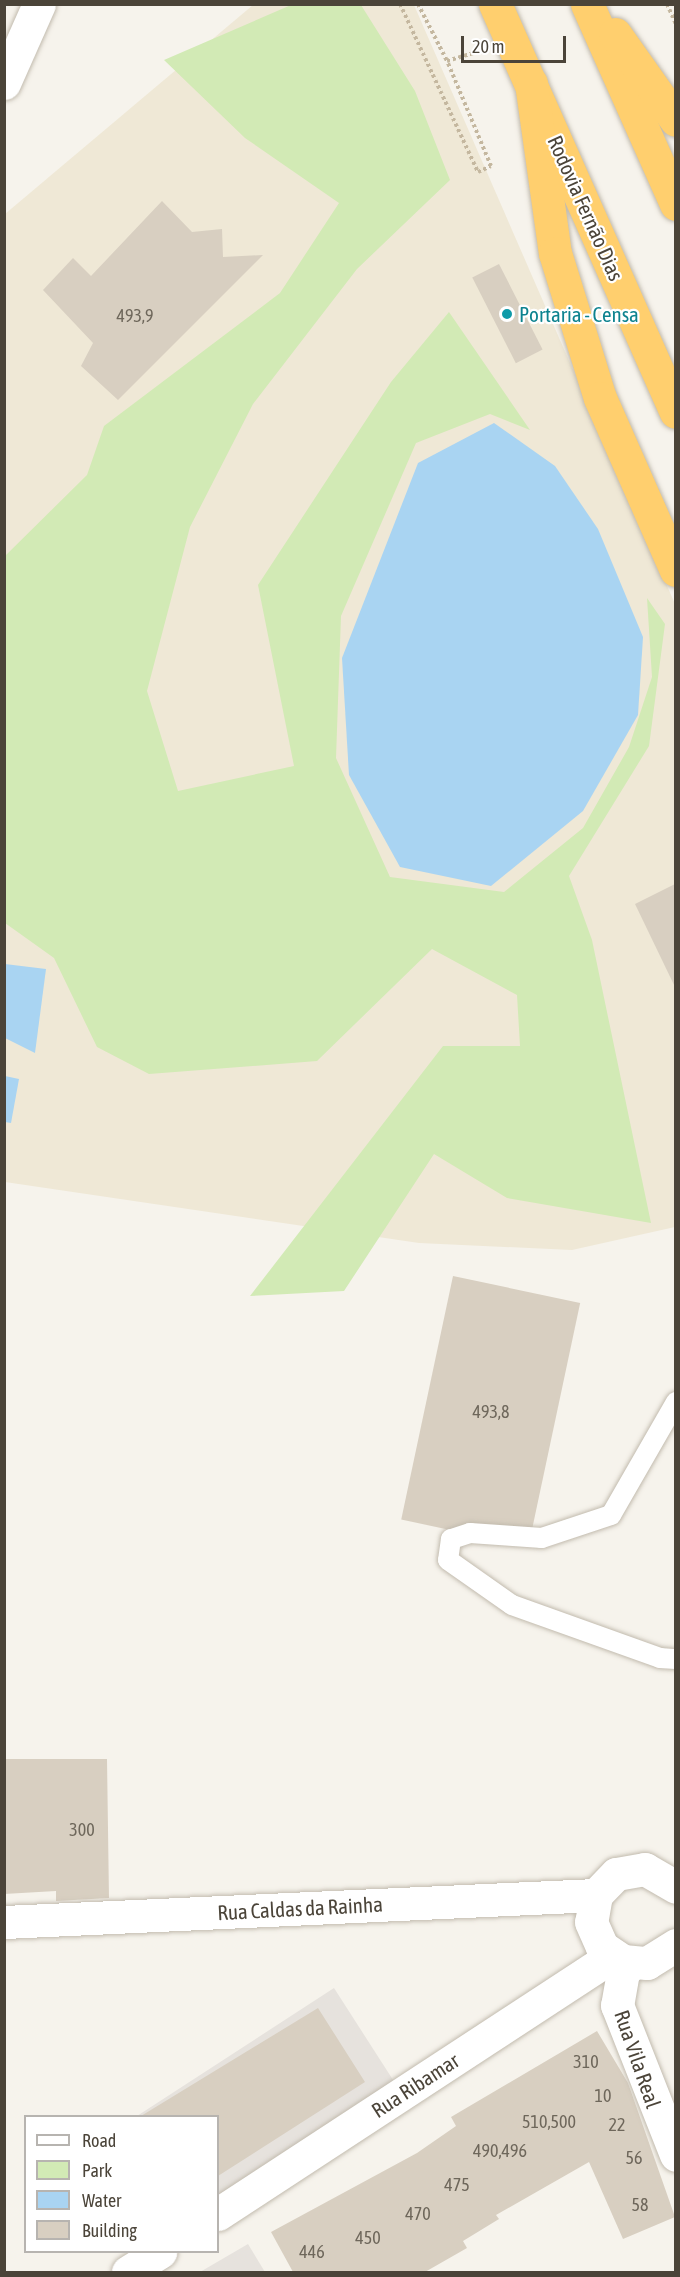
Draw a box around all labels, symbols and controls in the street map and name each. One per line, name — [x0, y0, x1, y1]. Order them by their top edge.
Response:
scale bar — [464, 24, 569, 62]
text: 20 m — [472, 36, 504, 57]
street label: Rodovia Fernão Dias — [543, 131, 629, 285]
place label: Portaria - Censa — [519, 301, 639, 327]
house number: 493,9 — [116, 305, 154, 327]
marker: Portaria - Censa — [500, 307, 514, 321]
house number: 493,8 — [472, 1401, 510, 1423]
house number: 300 — [69, 1819, 95, 1841]
street label: Rua Caldas da Rainha — [217, 1891, 383, 1925]
street label: Rua Vila Real — [609, 2007, 667, 2111]
street label: Rua Ribamar — [366, 2047, 464, 2123]
house number: 310 — [573, 2051, 599, 2073]
house number: 10 — [595, 2085, 611, 2107]
house number: 510,500 — [522, 2111, 576, 2133]
house number: 22 — [609, 2114, 625, 2136]
legend — [24, 2115, 219, 2253]
text: Road — [82, 2130, 116, 2151]
house number: 490,496 — [473, 2140, 527, 2162]
house number: 56 — [626, 2147, 642, 2169]
text: Park — [82, 2160, 112, 2181]
house number: 475 — [444, 2174, 470, 2196]
text: Water — [82, 2190, 121, 2211]
house number: 58 — [632, 2194, 648, 2216]
house number: 470 — [405, 2203, 431, 2225]
text: Building — [82, 2220, 137, 2241]
house number: 450 — [355, 2227, 381, 2249]
house number: 446 — [299, 2241, 325, 2263]

